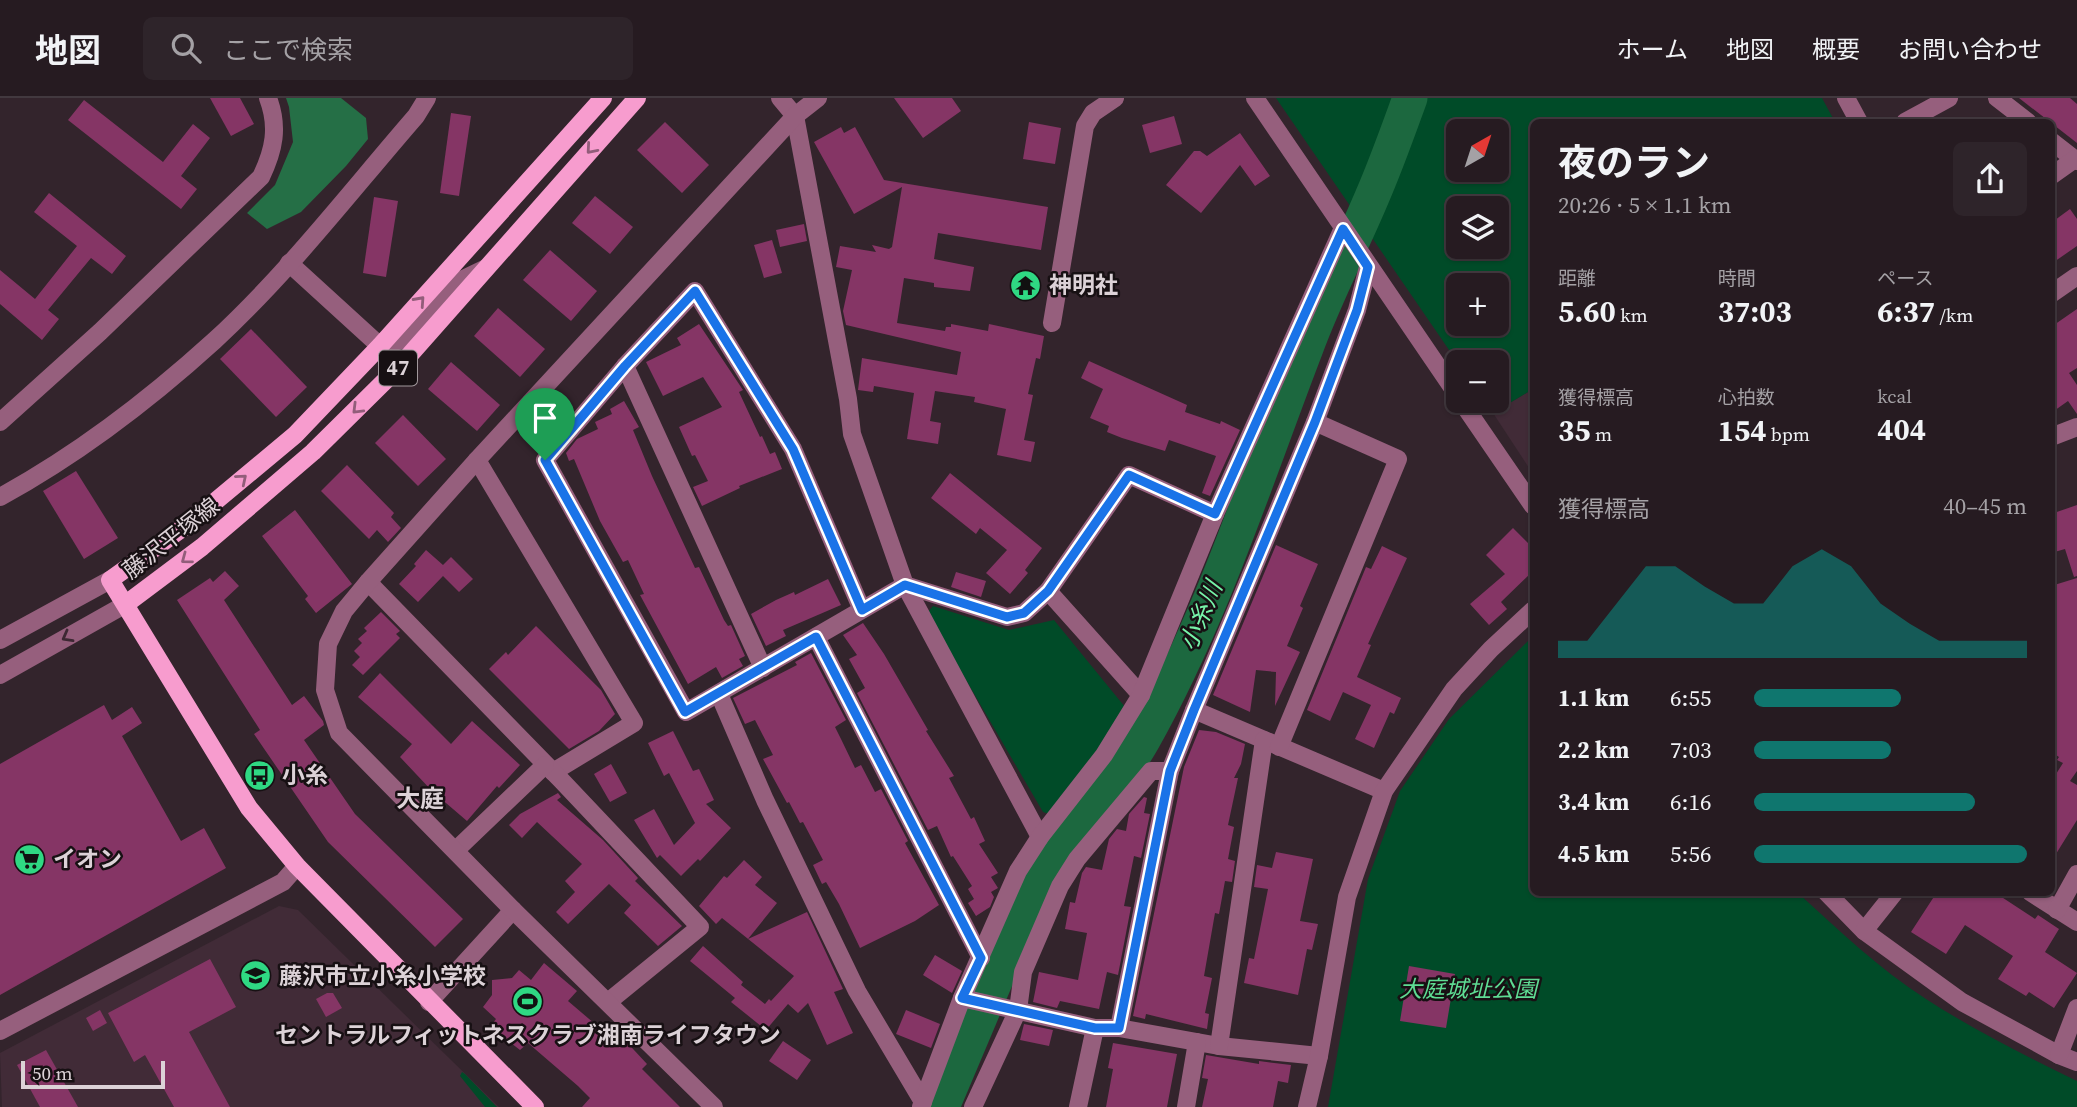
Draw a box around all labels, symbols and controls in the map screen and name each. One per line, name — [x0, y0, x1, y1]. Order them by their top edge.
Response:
search box — [143, 17, 633, 80]
text: 地図 — [35, 28, 101, 73]
icon: search — [167, 29, 205, 67]
text: ここで検索 — [223, 32, 353, 68]
text: ホーム — [1617, 33, 1688, 66]
text: 地図 — [1726, 33, 1774, 66]
text: 概要 — [1812, 33, 1860, 66]
text: お問い合わせ — [1898, 33, 2042, 66]
north arrow — [1446, 119, 1508, 182]
map controls — [1446, 119, 1509, 413]
text: 夜のラン — [1558, 137, 1710, 189]
one-way arrow — [587, 141, 599, 154]
button: share — [1953, 142, 2027, 216]
text: 20:26 · 5 × 1.1 km — [1558, 189, 1732, 221]
button: layers — [1446, 196, 1509, 259]
text: 距離 — [1558, 265, 1596, 291]
text: 時間 — [1718, 265, 1756, 291]
text: ペース — [1877, 265, 1933, 291]
temple icon: 神明社 — [1009, 268, 1043, 302]
place label: 神明社 — [1049, 269, 1118, 301]
button: + — [1446, 273, 1509, 336]
text: 5.60 — [1558, 291, 1616, 332]
text: 37:03 — [1718, 291, 1792, 332]
text: 6:37 — [1877, 291, 1935, 332]
one-way arrow — [412, 296, 424, 309]
text: km — [1616, 302, 1648, 328]
text: /km — [1935, 302, 1973, 328]
road number: 47 — [379, 350, 417, 386]
button: − — [1446, 350, 1509, 413]
text: kcal — [1877, 383, 1912, 409]
text: 獲得標高 — [1558, 384, 1634, 410]
text: 心拍数 — [1718, 384, 1775, 410]
pin — [515, 388, 575, 460]
icon: arrive — [526, 399, 564, 437]
one-way arrow — [352, 400, 365, 413]
text: 404 — [1877, 409, 1926, 450]
text: 35 — [1558, 410, 1591, 451]
text: 154 — [1718, 410, 1766, 451]
text: m — [1591, 421, 1612, 447]
text: bpm — [1766, 421, 1810, 447]
one-way arrow — [234, 474, 247, 487]
street label: 藤沢平塚線 — [116, 490, 226, 586]
text: 40–45 m — [1943, 490, 2027, 522]
text: 獲得標高 — [1558, 493, 1650, 525]
one-way arrow — [181, 550, 194, 563]
water label: 小糸川 — [1171, 573, 1231, 655]
one-way arrow — [62, 629, 74, 642]
text: 1.1 km — [1558, 682, 1629, 714]
text: 6:55 — [1670, 682, 1711, 714]
text: 2.2 km — [1558, 734, 1629, 766]
text: 7:03 — [1670, 734, 1711, 766]
bus stop icon: 小糸 — [242, 758, 276, 792]
place label: 小糸 — [282, 759, 328, 791]
district label: 大庭 — [396, 782, 444, 815]
text: 3.4 km — [1558, 786, 1629, 818]
text: 6:16 — [1670, 786, 1711, 818]
text: 4.5 km — [1558, 838, 1629, 870]
text: 5:56 — [1670, 838, 1711, 870]
supermarket icon: イオン — [13, 842, 47, 876]
place label: イオン — [53, 843, 122, 875]
school or university icon: 藤沢市立小糸小学校 — [239, 959, 273, 993]
place label: 藤沢市立小糸小学校 — [279, 960, 486, 992]
park label: 大庭城址公園 — [1399, 973, 1540, 1005]
sports icon: セントラルフィットネスクラブ湘南ライフタウン — [511, 984, 545, 1018]
place label: セントラルフィットネスクラブ湘南ライフタウン — [275, 1019, 781, 1051]
scale bar — [21, 1058, 164, 1090]
text: 50 m — [32, 1060, 73, 1086]

